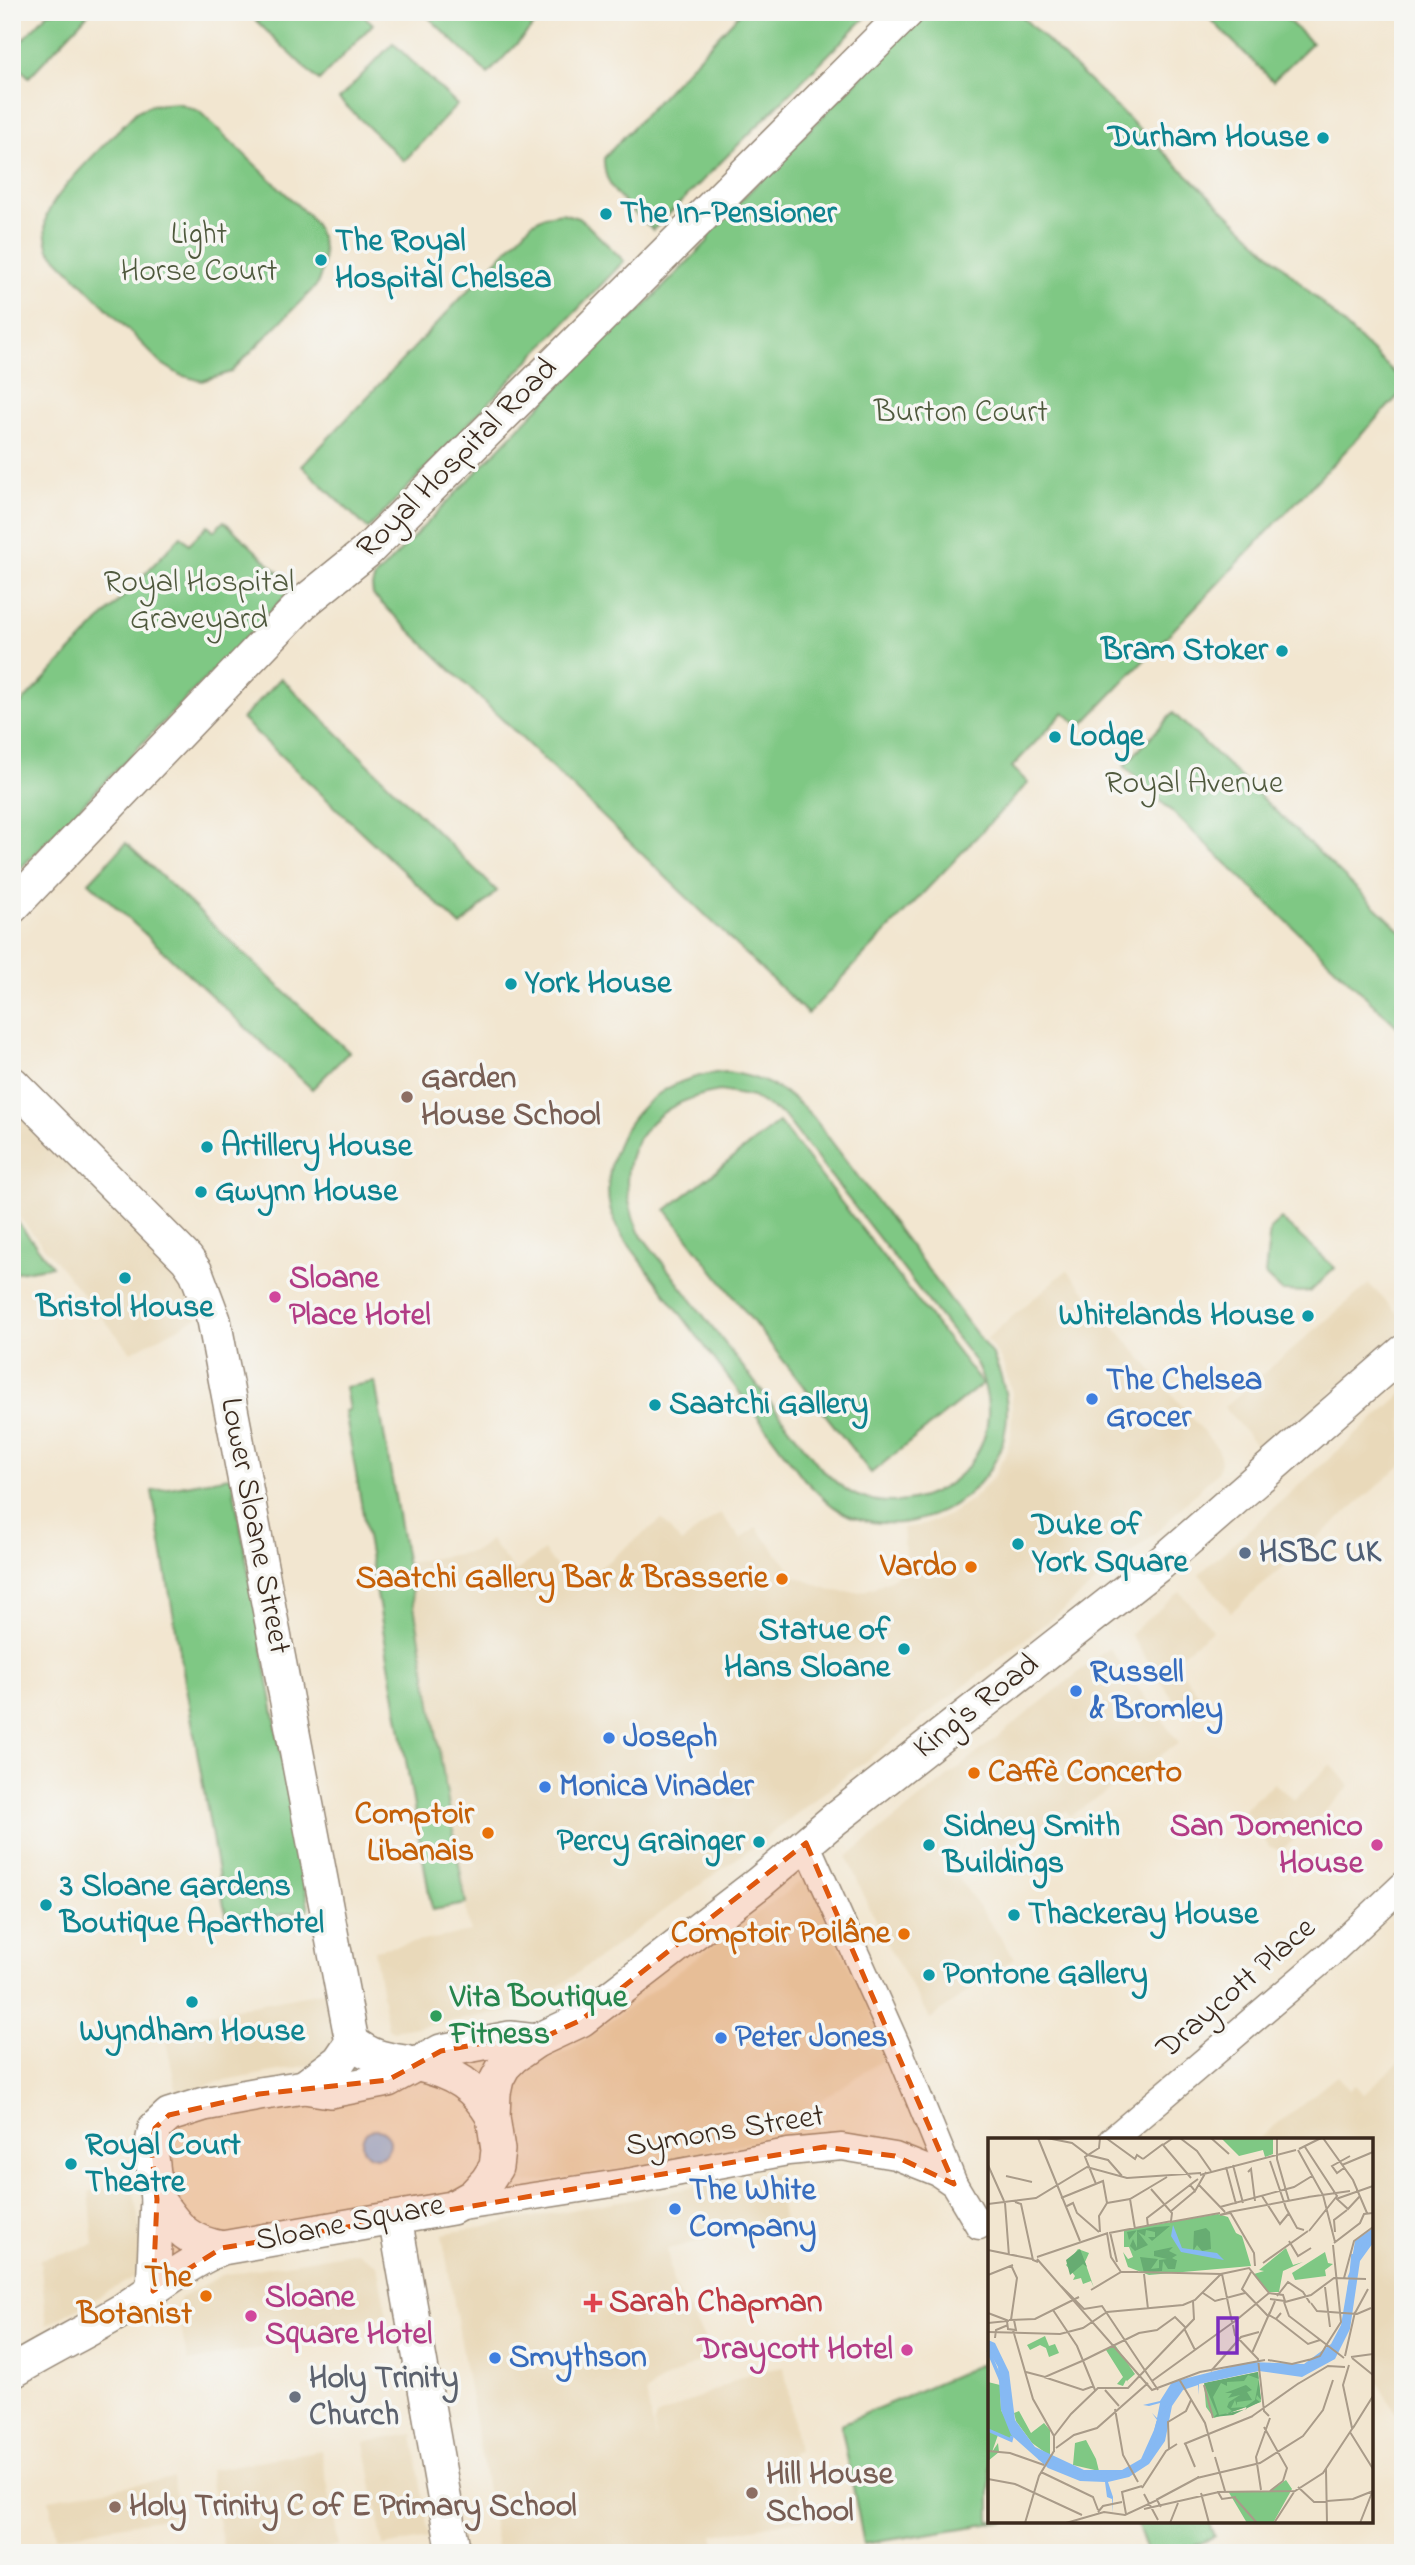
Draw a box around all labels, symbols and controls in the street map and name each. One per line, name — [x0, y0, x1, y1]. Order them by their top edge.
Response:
place label: Durham House — [1106, 115, 1311, 162]
marker: Durham House — [1315, 130, 1331, 146]
place label: The In-Pensioner — [620, 191, 838, 238]
marker: The In-Pensioner — [598, 206, 614, 222]
park label: Light Horse Court — [121, 212, 278, 296]
place label: The Royal Hospital Chelsea — [335, 219, 551, 303]
marker: The Royal Hospital Chelsea — [313, 252, 329, 268]
street label: Royal Hospital Road — [346, 347, 570, 571]
park label: Burton Court — [873, 390, 1048, 437]
park label: Royal Hospital Graveyard — [104, 560, 294, 644]
place label: Bram Stoker — [1099, 628, 1269, 675]
marker: Bram Stoker — [1274, 643, 1290, 659]
place label: Lodge — [1069, 714, 1146, 762]
marker: Lodge — [1047, 729, 1063, 745]
park label: Royal Avenue — [1105, 761, 1284, 808]
place label: York House — [524, 961, 673, 1008]
marker: York House — [503, 976, 519, 992]
place label: Garden House School — [421, 1056, 601, 1140]
marker: Garden House School — [399, 1089, 415, 1105]
place label: Artillery House — [221, 1124, 414, 1172]
marker: Artillery House — [199, 1139, 215, 1155]
place label: Gwynn House — [215, 1169, 399, 1217]
marker: Gwynn House — [193, 1184, 209, 1200]
place label: Sloane Place Hotel — [289, 1256, 431, 1340]
marker: Bristol House — [117, 1270, 133, 1286]
place label: Bristol House — [34, 1285, 215, 1332]
marker: Sloane Place Hotel — [267, 1289, 283, 1305]
place label: Whitelands House — [1058, 1293, 1296, 1340]
marker: Whitelands House — [1300, 1308, 1316, 1324]
place label: The Chelsea Grocer — [1106, 1358, 1262, 1442]
place label: Saatchi Gallery — [669, 1382, 868, 1430]
marker: The Chelsea Grocer — [1084, 1391, 1100, 1407]
street label: Lower Sloane Street — [206, 1394, 302, 1658]
marker: Saatchi Gallery — [647, 1397, 663, 1413]
place label: Duke of York Square — [1030, 1503, 1190, 1587]
place label: HSBC UK — [1259, 1530, 1382, 1577]
marker: Duke of York Square — [1010, 1536, 1026, 1552]
place label: Vardo — [879, 1544, 957, 1591]
marker: HSBC UK — [1237, 1545, 1253, 1561]
place label: Saatchi Gallery Bar & Brasserie — [356, 1556, 770, 1604]
marker: Vardo — [963, 1559, 979, 1575]
marker: Saatchi Gallery Bar & Brasserie — [774, 1571, 790, 1587]
place label: Statue of Hans Sloane — [724, 1608, 892, 1692]
marker: Statue of Hans Sloane — [896, 1641, 912, 1657]
street label: King's Road — [904, 1643, 1050, 1771]
place label: Russell & Bromley — [1089, 1650, 1223, 1735]
marker: Russell & Bromley — [1068, 1683, 1084, 1699]
place label: Joseph — [623, 1715, 718, 1762]
marker: Joseph — [601, 1730, 617, 1746]
place label: Caffè Concerto — [988, 1750, 1182, 1797]
place label: Monica Vinader — [559, 1764, 755, 1811]
marker: Caffè Concerto — [966, 1765, 982, 1781]
marker: Monica Vinader — [537, 1779, 553, 1795]
place label: Comptoir Libanais — [354, 1792, 475, 1876]
place label: Sidney Smith Buildings — [941, 1804, 1120, 1889]
place label: San Domenico House — [1170, 1804, 1365, 1888]
place label: Percy Grainger — [557, 1819, 746, 1867]
marker: Comptoir Libanais — [480, 1825, 496, 1841]
marker: Percy Grainger — [751, 1834, 767, 1850]
marker: Sidney Smith Buildings — [921, 1837, 937, 1853]
marker: San Domenico House — [1369, 1837, 1385, 1853]
place label: 3 Sloane Gardens Boutique Aparthotel — [58, 1864, 324, 1948]
place label: Thackeray House — [1028, 1892, 1260, 1940]
marker: 3 Sloane Gardens Boutique Aparthotel — [38, 1897, 54, 1913]
street label: Draycott Place — [1146, 1906, 1327, 2072]
marker: Thackeray House — [1006, 1907, 1022, 1923]
place label: Comptoir Poilâne — [671, 1911, 892, 1958]
marker: Comptoir Poilâne — [896, 1926, 912, 1942]
place label: Pontone Gallery — [943, 1952, 1148, 2000]
marker: Pontone Gallery — [921, 1967, 937, 1983]
place label: Vita Boutique Fitness — [448, 1975, 629, 2059]
marker: Wyndham House — [184, 1994, 200, 2010]
marker: Vita Boutique Fitness — [428, 2008, 444, 2024]
place label: Wyndham House — [79, 2009, 307, 2057]
place label: Peter Jones — [735, 2015, 888, 2062]
marker: Peter Jones — [713, 2030, 729, 2046]
street label: Symons Street — [622, 2093, 828, 2171]
place label: Royal Court Theatre — [85, 2123, 241, 2207]
inset map — [988, 2138, 1373, 2523]
marker: Royal Court Theatre — [63, 2156, 79, 2172]
place label: The White Company — [689, 2168, 817, 2253]
street label: Sloane Square — [251, 2183, 449, 2265]
marker: The White Company — [667, 2201, 683, 2217]
place label: The Botanist — [75, 2255, 194, 2339]
place label: Sloane Square Hotel — [265, 2275, 432, 2359]
place label: Sarah Chapman — [609, 2280, 823, 2327]
marker: The Botanist — [198, 2288, 214, 2304]
marker: Sarah Chapman — [583, 2293, 603, 2313]
marker: Sloane Square Hotel — [243, 2308, 259, 2324]
place label: Draycott Hotel — [696, 2327, 893, 2375]
place label: Smythson — [509, 2335, 647, 2383]
marker: Draycott Hotel — [899, 2342, 915, 2358]
marker: Smythson — [487, 2350, 503, 2366]
place label: Holy Trinity Church — [309, 2356, 459, 2440]
marker: Holy Trinity Church — [287, 2389, 303, 2405]
place label: Hill House School — [766, 2452, 895, 2536]
place label: Holy Trinity C of E Primary School — [129, 2484, 577, 2532]
marker: Hill House School — [744, 2485, 760, 2501]
marker: Holy Trinity C of E Primary School — [107, 2499, 123, 2515]

